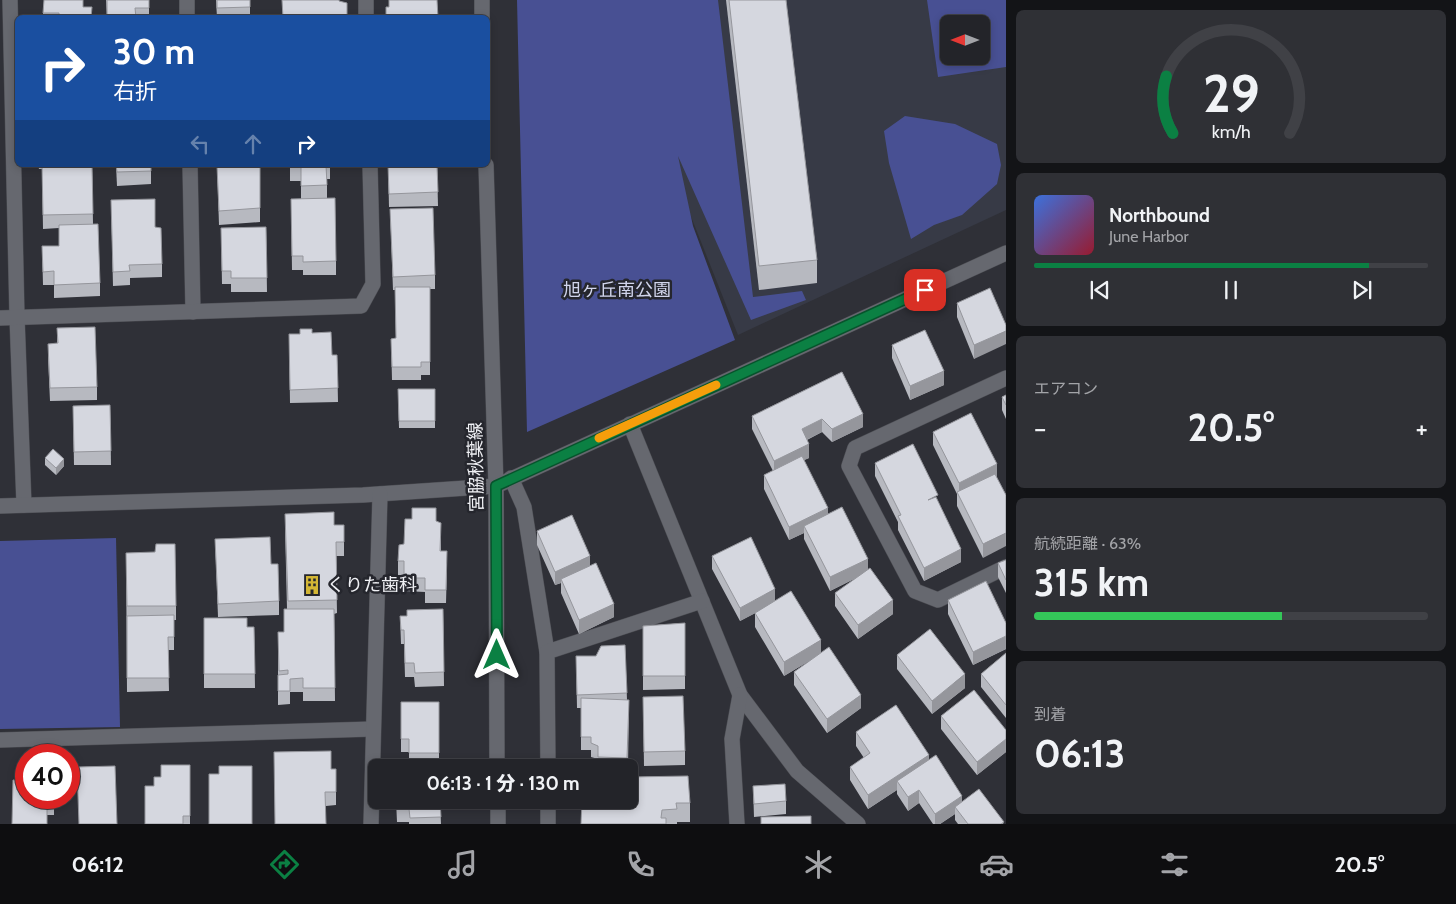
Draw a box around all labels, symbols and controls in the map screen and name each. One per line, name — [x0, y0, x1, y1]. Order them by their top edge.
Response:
north arrow — [940, 15, 990, 65]
map controls — [940, 15, 990, 65]
text: 30 m — [113, 30, 195, 73]
icon: right — [30, 35, 95, 100]
text: 29 — [1203, 62, 1259, 125]
text: 右折 — [113, 78, 157, 105]
text: km/h — [1211, 121, 1251, 142]
icon: left — [186, 130, 214, 158]
icon: ahead — [239, 130, 267, 158]
icon: right — [292, 130, 320, 158]
text: Northbound — [1109, 204, 1210, 227]
text: June Harbor — [1109, 227, 1189, 246]
pin — [904, 269, 946, 311]
icon: arrive — [911, 276, 939, 304]
icon: previous — [1086, 276, 1114, 304]
icon: pause — [1217, 276, 1245, 304]
icon: next — [1348, 276, 1376, 304]
park label: 旭ヶ丘南公園 — [563, 279, 671, 301]
text: エアコン — [1034, 379, 1098, 398]
text: 20.5° — [1188, 404, 1274, 451]
text: − — [1034, 411, 1046, 445]
text: + — [1416, 411, 1428, 445]
street label: 宮脇秋葉線 — [464, 422, 488, 512]
text: 航続距離 · 63% — [1034, 534, 1141, 553]
text: 315 km — [1034, 559, 1149, 606]
building icon: くりた歯科 — [301, 574, 323, 596]
place label: くりた歯科 — [327, 574, 417, 596]
position arrow — [470, 628, 522, 680]
text: 到着 — [1034, 705, 1066, 724]
text: 06:13 — [1034, 730, 1125, 777]
speed limit sign: 40 — [15, 744, 80, 809]
text: 06:13 · 1 分 · 130 m — [426, 772, 580, 795]
icon: directions — [267, 847, 302, 882]
icon: music — [445, 847, 480, 882]
icon: phone — [623, 847, 658, 882]
icon: climate — [801, 847, 836, 882]
icon: car — [979, 847, 1014, 882]
icon: filters — [1157, 847, 1192, 882]
text: 06:12 — [71, 851, 124, 878]
text: 20.5° — [1334, 851, 1384, 878]

